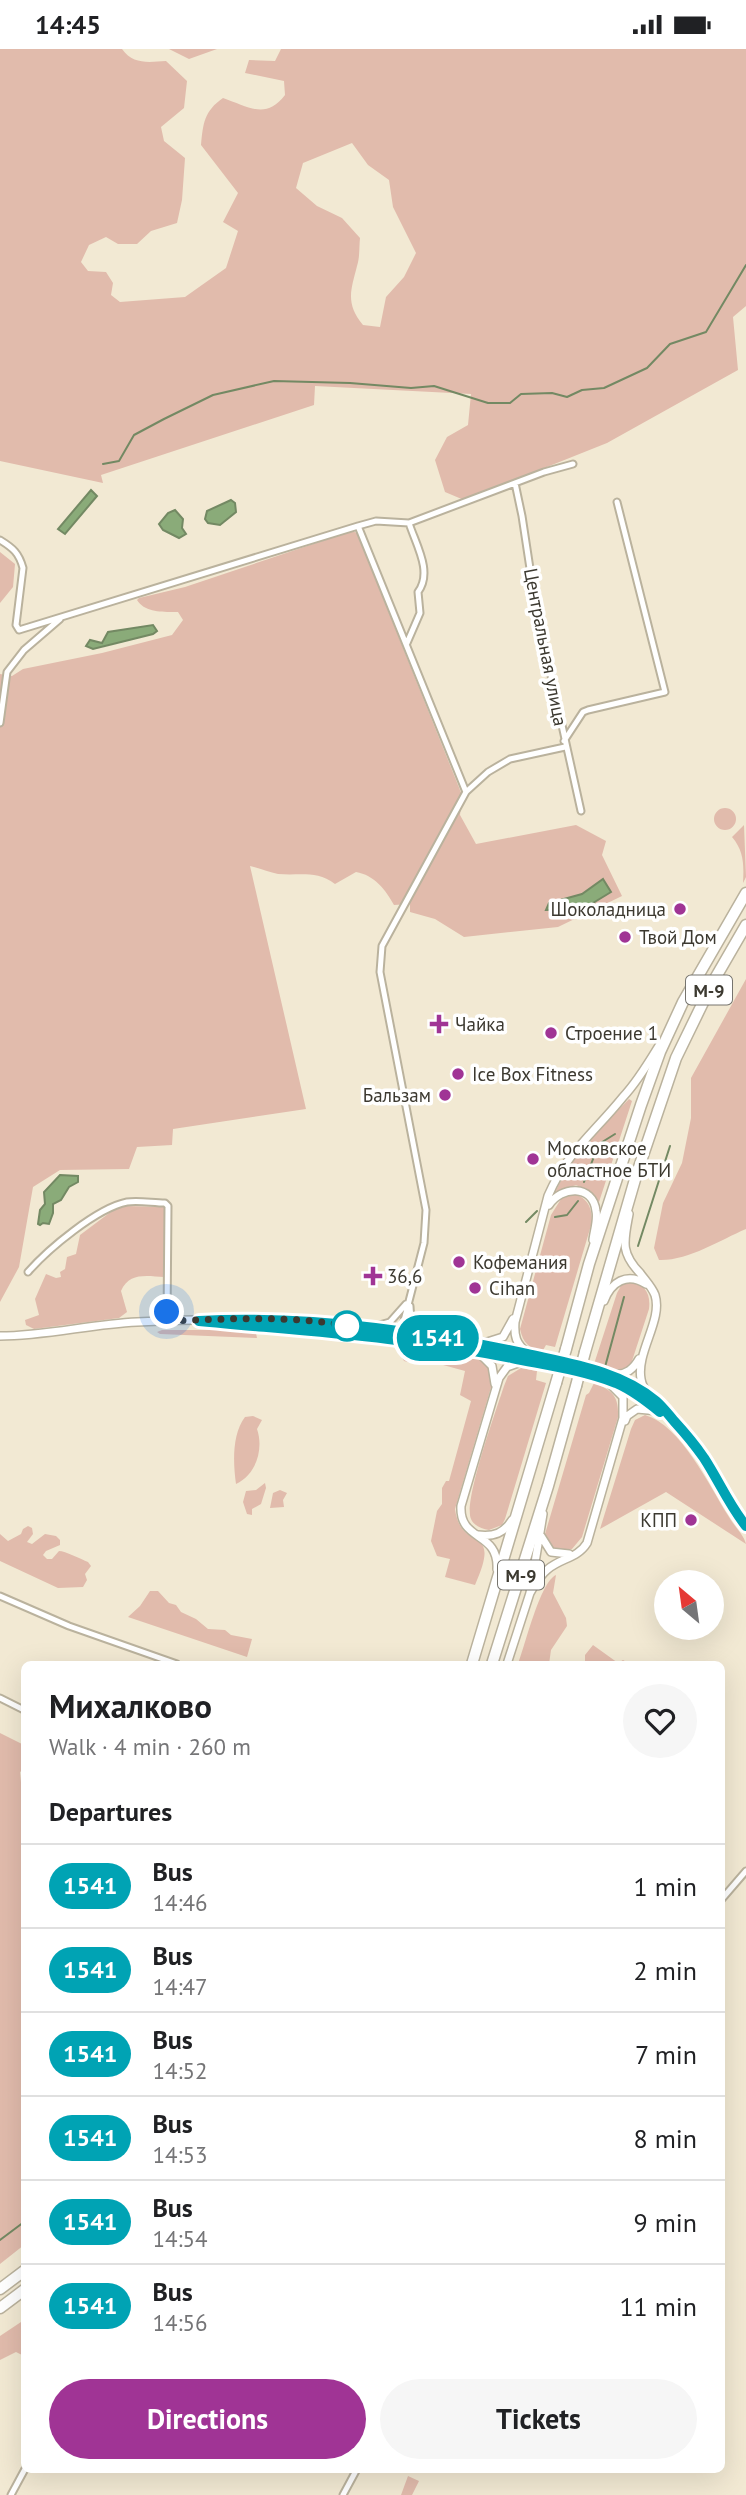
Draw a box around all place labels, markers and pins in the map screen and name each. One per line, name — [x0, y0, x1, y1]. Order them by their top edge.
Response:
place label: Шоколадница — [550, 897, 666, 921]
marker: Шоколадница — [672, 901, 688, 917]
place label: Твой Дом — [639, 925, 717, 949]
marker: Твой Дом — [617, 929, 633, 945]
place label: Чайка — [455, 1012, 505, 1036]
marker: Чайка — [429, 1014, 449, 1034]
place label: Строение 1 — [565, 1021, 658, 1045]
marker: Строение 1 — [543, 1025, 559, 1041]
place label: Ice Box Fitness — [472, 1062, 593, 1086]
marker: Ice Box Fitness — [450, 1066, 466, 1082]
place label: Бальзам — [363, 1083, 431, 1107]
marker: Бальзам — [437, 1087, 453, 1103]
place label: Московское областное БТИ — [547, 1136, 671, 1182]
marker: Московское областное БТИ — [525, 1151, 541, 1167]
place label: Кофемания — [473, 1250, 567, 1274]
marker: Кофемания — [451, 1254, 467, 1270]
place label: 36,6 — [387, 1264, 422, 1288]
marker: 36,6 — [365, 1268, 381, 1284]
place label: Cihan — [489, 1276, 535, 1300]
marker: Cihan — [467, 1280, 483, 1296]
unlabelled marker — [332, 1311, 362, 1341]
place label: КПП — [640, 1508, 677, 1532]
marker: КПП — [683, 1512, 699, 1528]

